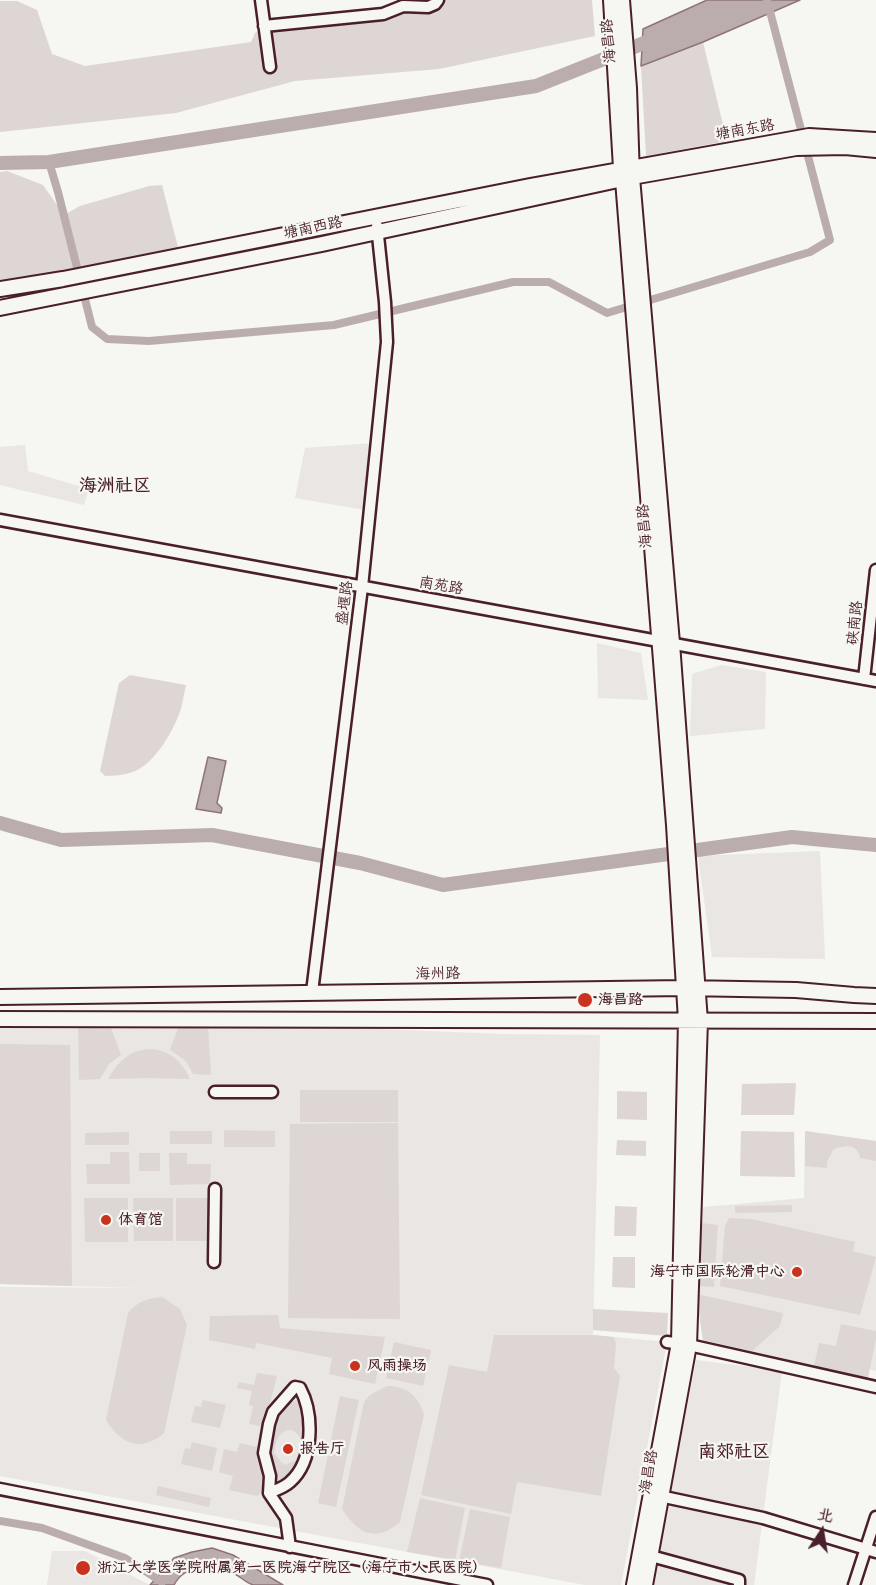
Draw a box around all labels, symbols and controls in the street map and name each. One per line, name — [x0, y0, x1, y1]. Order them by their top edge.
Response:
street label: 海昌路 — [598, 18, 620, 64]
street label: 塘南东路 — [714, 116, 776, 144]
street label: 塘南西路 — [282, 213, 344, 243]
district label: 海洲社区 — [79, 475, 151, 497]
street label: 海昌路 — [634, 503, 656, 549]
street label: 南苑路 — [417, 573, 465, 599]
street label: 盛堰路 — [333, 580, 357, 626]
street label: 硖南路 — [844, 600, 866, 646]
street label: 海州路 — [415, 965, 461, 983]
marker: 海昌路 — [576, 991, 594, 1009]
place label: 海昌路 — [598, 991, 643, 1009]
place label: 体育馆 — [118, 1211, 163, 1229]
marker: 体育馆 — [99, 1213, 113, 1227]
place label: 海宁市国际轮滑中心 — [650, 1263, 785, 1281]
marker: 海宁市国际轮滑中心 — [790, 1265, 804, 1279]
place label: 风雨操场 — [367, 1357, 427, 1375]
marker: 风雨操场 — [348, 1359, 362, 1373]
place label: 报告厅 — [300, 1440, 345, 1458]
district label: 南郊社区 — [698, 1441, 770, 1463]
marker: 报告厅 — [281, 1442, 295, 1456]
street label: 海昌路 — [636, 1448, 662, 1496]
text: 北 — [815, 1500, 836, 1527]
north arrow — [792, 1501, 852, 1561]
marker: 浙江大学医学院附属第一医院海宁院区（海宁市人民医院） — [74, 1559, 92, 1577]
place label: 浙江大学医学院附属第一医院海宁院区（海宁市人民医院） — [97, 1559, 487, 1577]

